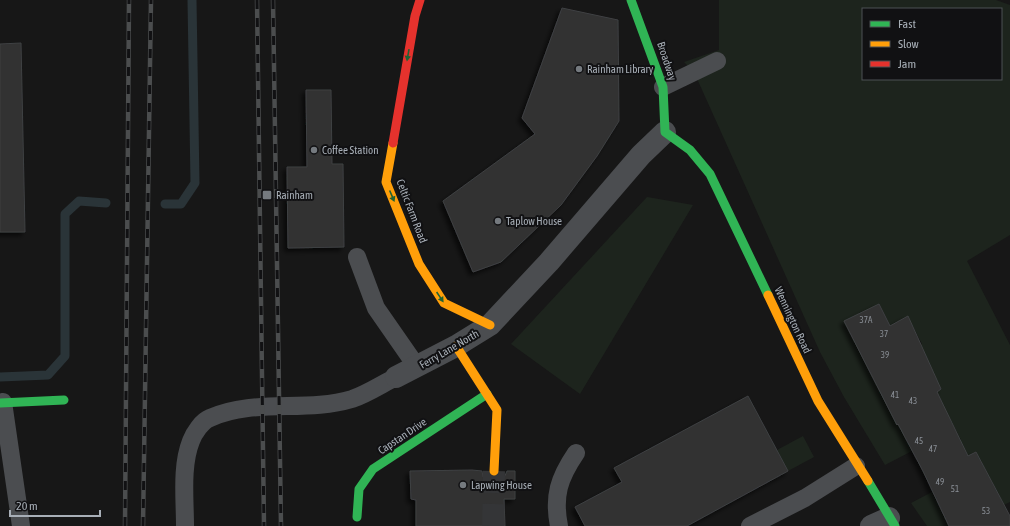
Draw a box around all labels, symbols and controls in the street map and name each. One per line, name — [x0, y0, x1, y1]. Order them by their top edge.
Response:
legend — [862, 8, 1002, 80]
text: Fast — [898, 17, 916, 31]
text: Slow — [898, 37, 919, 51]
street label: Broadway — [655, 40, 679, 82]
one-way arrow — [405, 49, 411, 61]
text: Jam — [898, 57, 916, 71]
place label: Rainham Library — [587, 63, 654, 75]
marker: Rainham Library — [574, 64, 584, 74]
place label: Coffee Station — [322, 144, 379, 156]
marker: Coffee Station — [309, 145, 319, 155]
street label: Celtic Farm Road — [394, 178, 430, 244]
marker: Rainham — [261, 189, 273, 201]
place label: Rainham — [276, 189, 313, 201]
one-way arrow — [389, 190, 395, 201]
place label: Taplow House — [506, 215, 562, 227]
marker: Taplow House — [493, 216, 503, 226]
street label: Wennington Road — [772, 285, 814, 355]
one-way arrow — [437, 291, 444, 303]
house number: 37A — [860, 315, 873, 325]
street label: Ferry Lane North — [417, 327, 481, 371]
house number: 37 — [880, 329, 888, 339]
house number: 39 — [881, 350, 889, 360]
house number: 41 — [891, 390, 899, 400]
house number: 43 — [909, 396, 917, 406]
street label: Capstan Drive — [376, 415, 428, 457]
house number: 45 — [915, 436, 923, 446]
house number: 47 — [929, 444, 937, 454]
house number: 49 — [936, 477, 944, 487]
place label: Lapwing House — [471, 479, 532, 491]
marker: Lapwing House — [458, 480, 468, 490]
house number: 51 — [951, 484, 959, 494]
scale bar — [10, 492, 100, 518]
text: 20 m — [16, 499, 38, 513]
house number: 53 — [982, 506, 990, 516]

